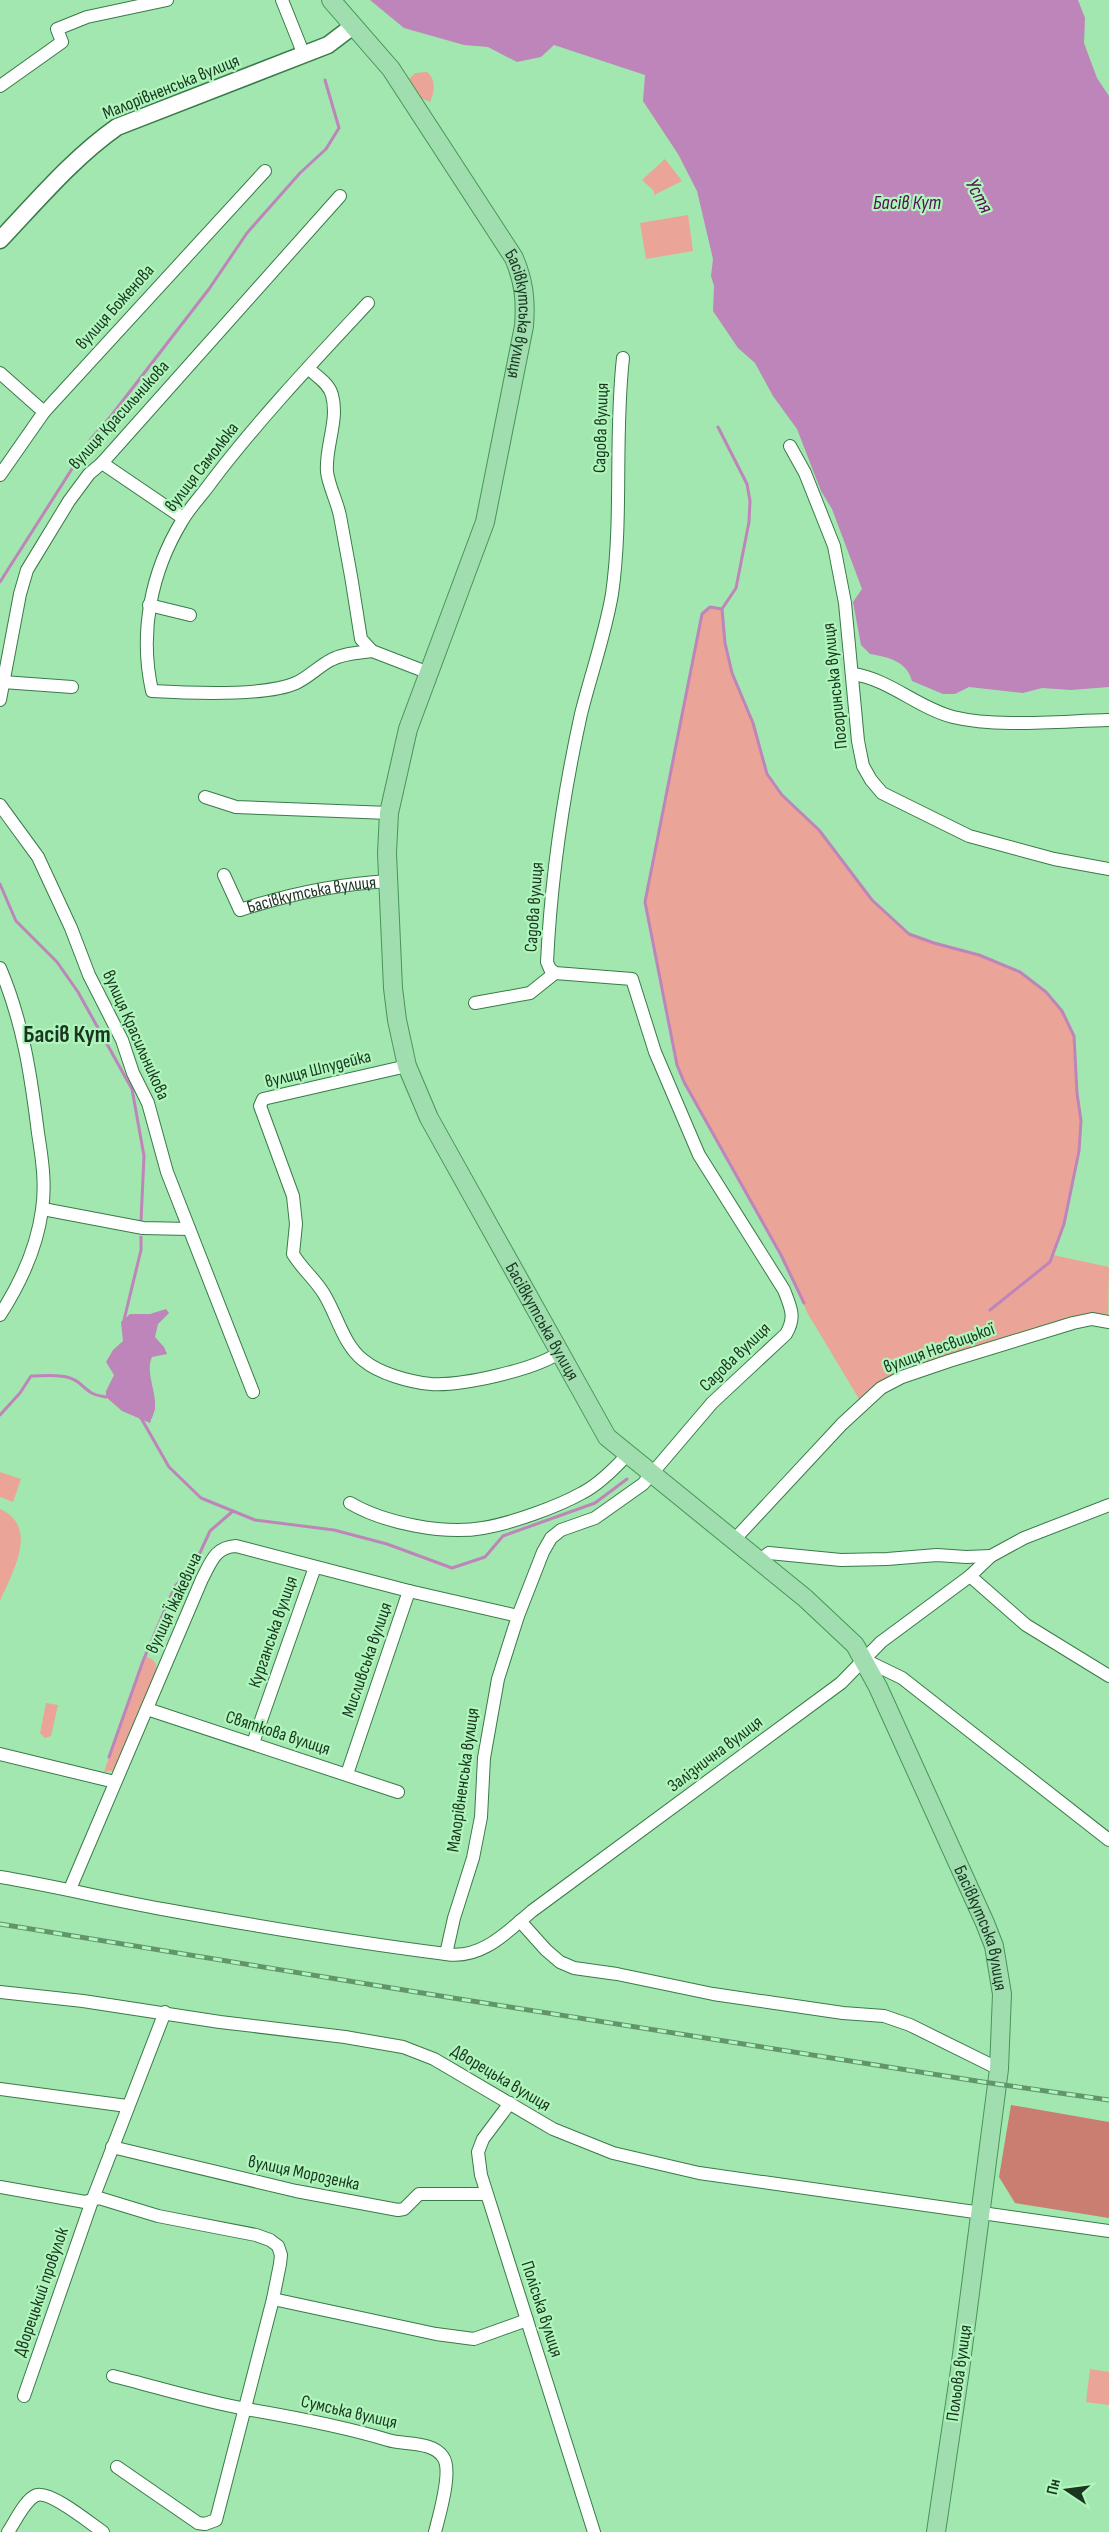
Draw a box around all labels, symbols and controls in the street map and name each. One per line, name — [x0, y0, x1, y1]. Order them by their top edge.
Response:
street label: Малорівненська вулиця — [100, 50, 242, 124]
water label: Устя — [960, 175, 998, 218]
water label: Басів Кут — [873, 191, 942, 215]
street label: Басівкутська вулиця — [500, 245, 535, 381]
street label: вулиця Боженова — [71, 260, 159, 354]
street label: вулиця Красильникова — [64, 356, 174, 474]
street label: Садова вулиця — [589, 383, 613, 473]
street label: вулиця Самолюка — [161, 418, 243, 516]
street label: Погоринська вулиця — [818, 622, 852, 750]
street label: Садова вулиця — [520, 861, 548, 953]
street label: Басівкутська вулиця — [244, 871, 377, 918]
street label: вулиця Красильникова — [98, 967, 174, 1103]
district label: Басів Кут — [23, 1020, 111, 1049]
street label: вулиця Шпудейка — [263, 1046, 373, 1092]
street label: Басівкутська вулиця — [501, 1259, 584, 1384]
street label: Садова вулиця — [695, 1318, 775, 1396]
street label: вулиця Несвицької — [881, 1318, 998, 1378]
street label: вулиця Їжакевича — [141, 1549, 207, 1657]
street label: Курганська вулиця — [244, 1573, 302, 1691]
street label: Мисливська вулиця — [337, 1600, 397, 1720]
street label: Святкова вулиця — [223, 1706, 333, 1760]
street label: Малорівненська вулиця — [442, 1706, 484, 1854]
street label: Залізнична вулиця — [663, 1711, 767, 1797]
street label: Басівкутська вулиця — [950, 1862, 1012, 1992]
street label: Дворецька вулиця — [448, 2040, 554, 2116]
street label: вулиця Морозенка — [246, 2151, 362, 2195]
street label: Дворецький провулок — [9, 2225, 73, 2359]
street label: Поліська вулиця — [517, 2258, 567, 2360]
street label: Польова вулиця — [942, 2323, 976, 2423]
street label: Сумська вулиця — [299, 2391, 399, 2433]
north arrow — [1037, 2460, 1097, 2520]
text: Пн — [1043, 2477, 1065, 2497]

